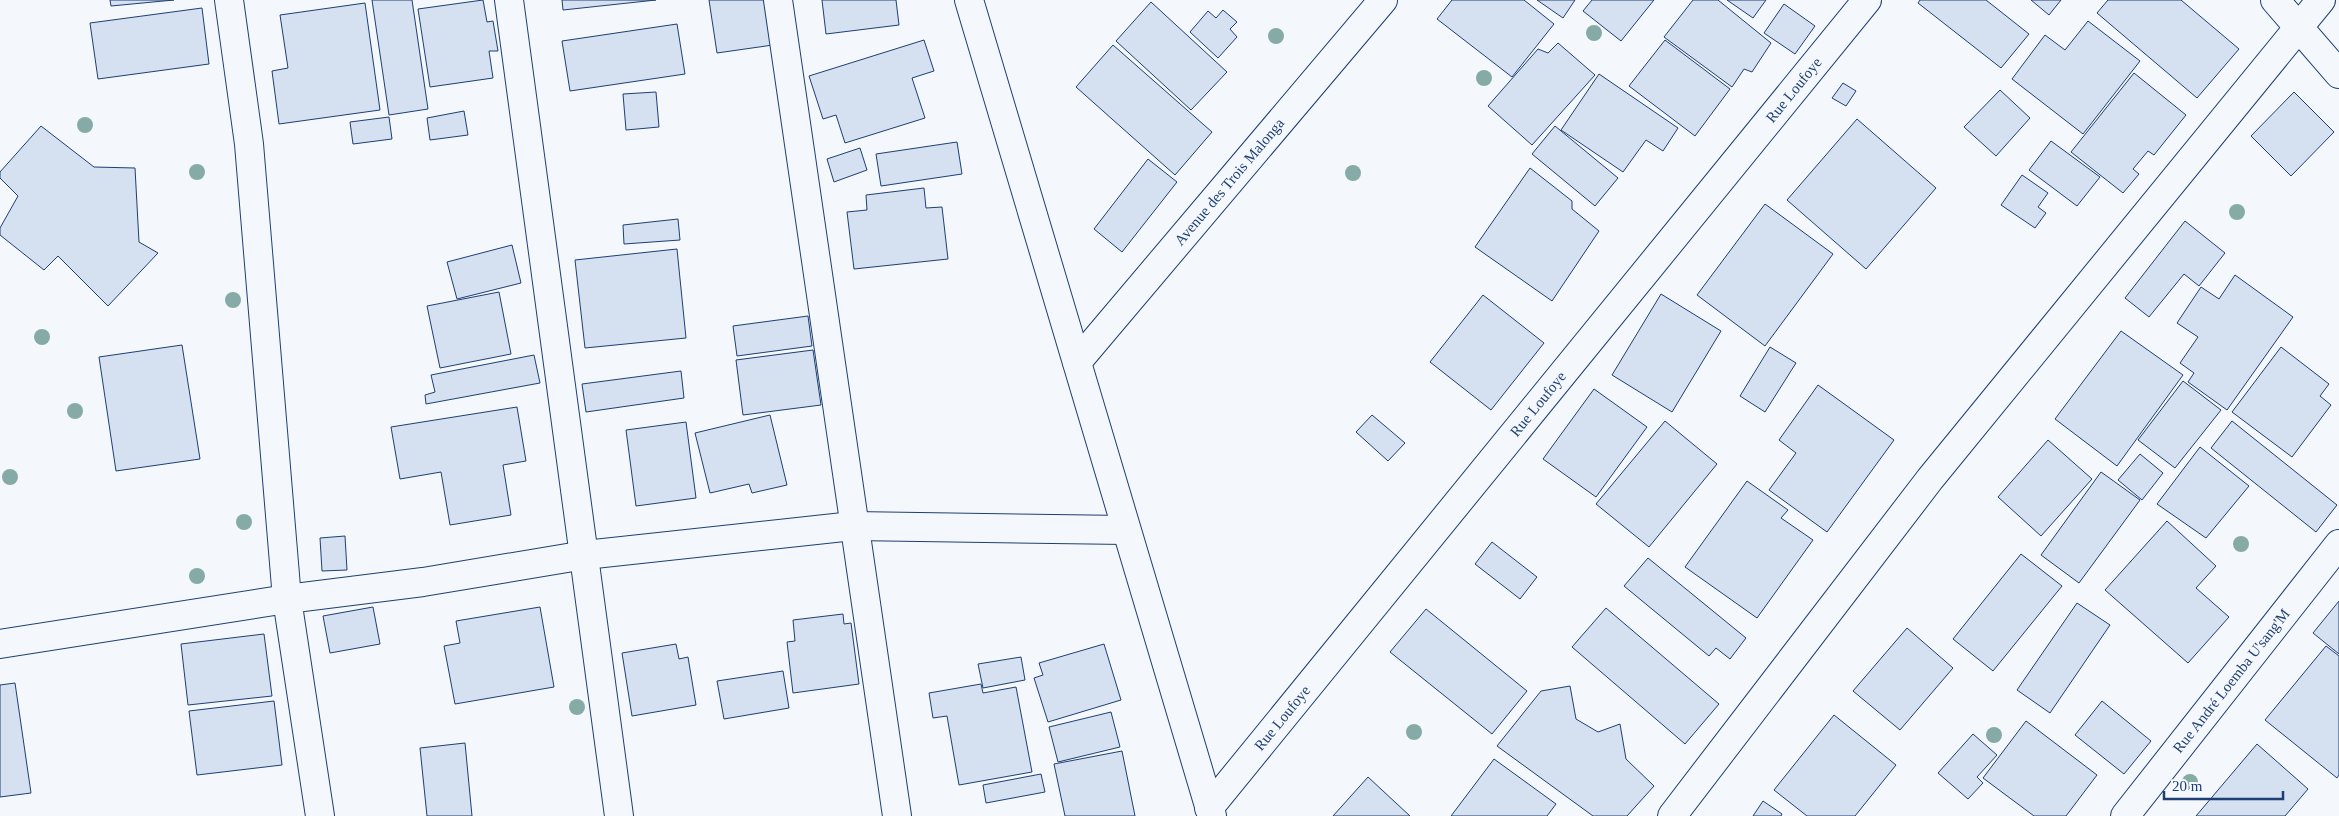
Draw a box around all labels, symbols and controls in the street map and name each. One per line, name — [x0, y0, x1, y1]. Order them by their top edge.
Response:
street label: Rue Loufoye — [1763, 54, 1825, 126]
street label: Avenue des Trois Malonga — [1171, 115, 1288, 248]
street label: Rue Loufoye — [1507, 368, 1569, 440]
street label: Rue André Loemba U'sang'M — [2170, 606, 2293, 756]
street label: Rue Loufoye — [1251, 682, 1314, 754]
scale bar — [2164, 768, 2283, 800]
text: 20 m — [2172, 778, 2203, 794]

